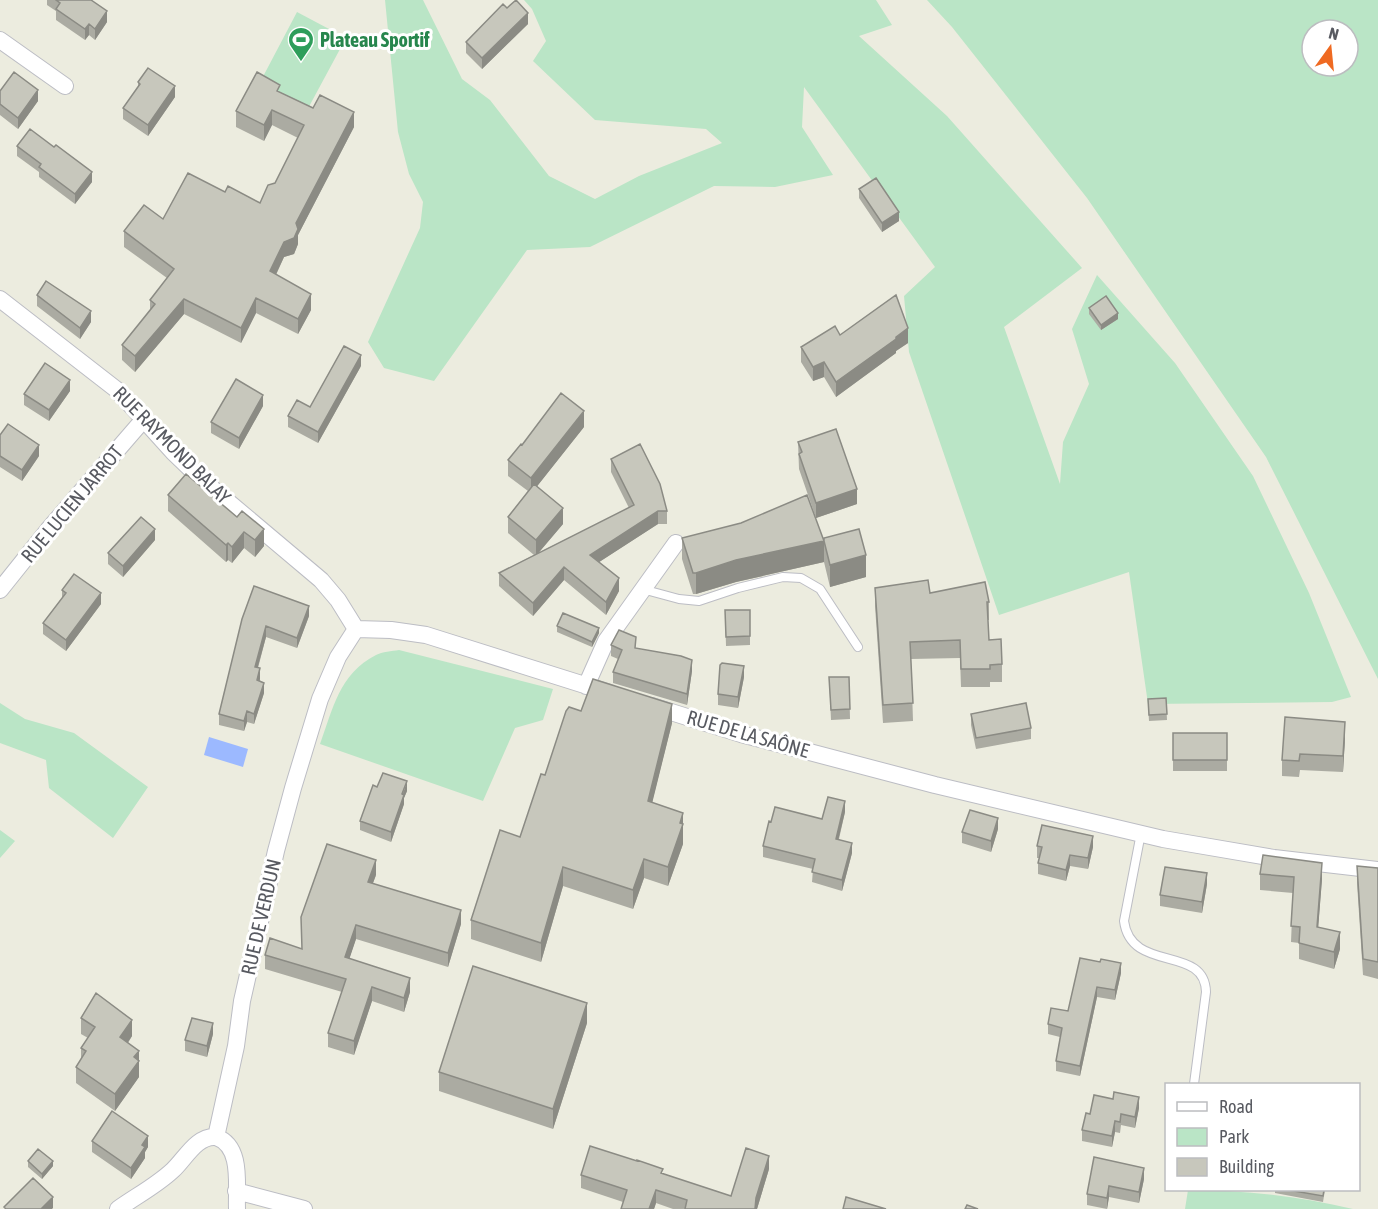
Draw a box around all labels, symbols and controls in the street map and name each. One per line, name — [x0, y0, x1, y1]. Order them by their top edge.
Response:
north arrow — [1300, 18, 1360, 78]
text: N — [1327, 24, 1341, 43]
sports icon: Plateau Sportif — [286, 25, 316, 63]
place label: Plateau Sportif — [320, 28, 430, 51]
street label: RUE RAYMOND BALAY — [109, 381, 236, 508]
street label: RUE LUCIEN JARROT — [16, 440, 127, 567]
street label: RUE DE LA SAÔNE — [684, 705, 812, 762]
street label: RUE DE VERDUN — [236, 857, 285, 977]
legend — [1165, 1083, 1360, 1191]
text: Road — [1219, 1096, 1253, 1117]
text: Park — [1219, 1126, 1249, 1147]
text: Building — [1219, 1156, 1274, 1177]

